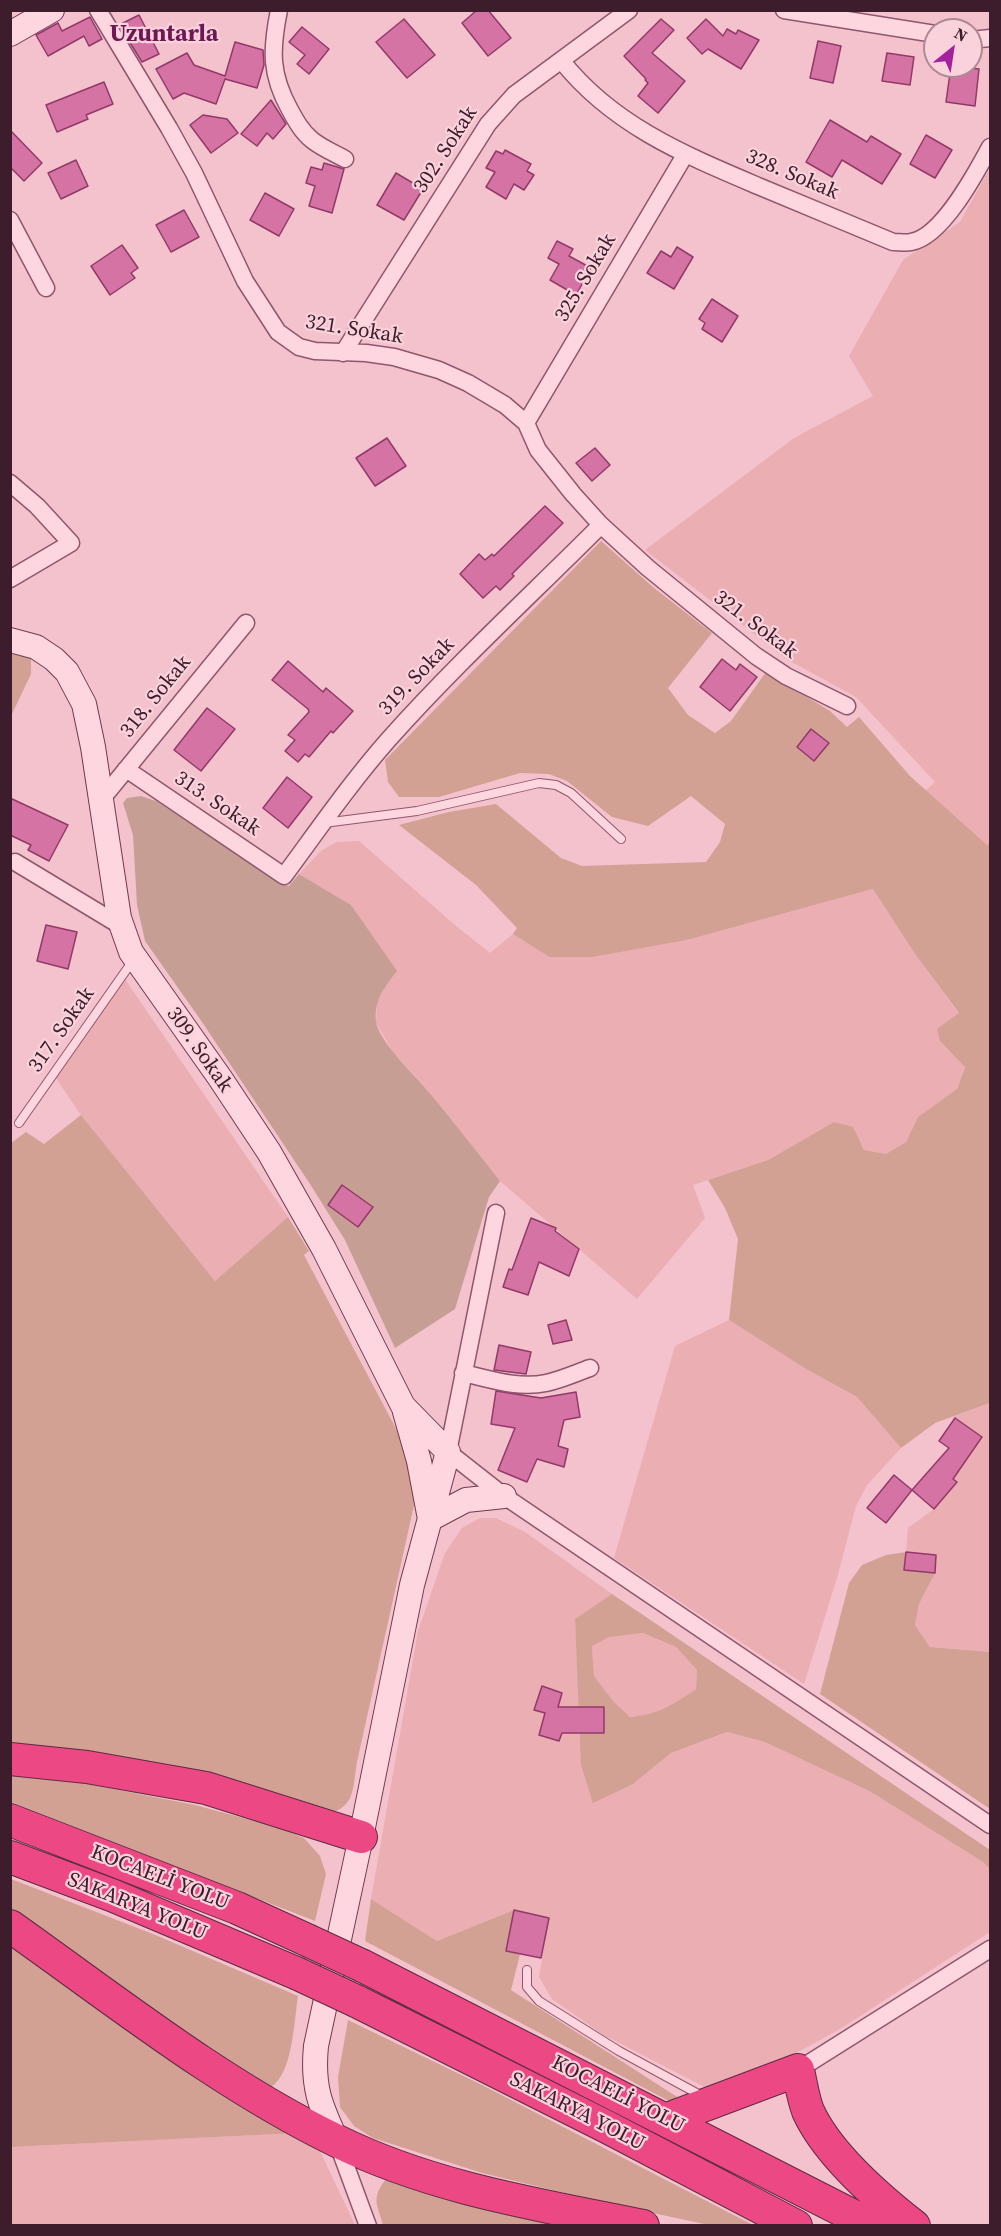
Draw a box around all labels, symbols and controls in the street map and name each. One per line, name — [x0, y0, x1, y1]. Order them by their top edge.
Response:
north arrow — [923, 18, 983, 78]
district label: Uzuntarla — [110, 21, 218, 49]
text: N — [950, 22, 972, 47]
street label: 302. Sokak — [409, 102, 483, 198]
street label: 328. Sokak — [742, 144, 842, 206]
street label: 325. Sokak — [550, 229, 622, 327]
street label: 321. Sokak — [303, 310, 405, 350]
street label: 321. Sokak — [708, 585, 802, 665]
street label: 319. Sokak — [374, 633, 460, 721]
street label: 318. Sokak — [115, 651, 197, 743]
street label: 313. Sokak — [169, 766, 265, 842]
street label: 317. Sokak — [23, 982, 101, 1078]
street label: 309. Sokak — [160, 1002, 238, 1098]
street label: KOCAELİ YOLU — [87, 1840, 233, 1916]
street label: SAKARYA YOLU — [64, 1868, 210, 1946]
street label: KOCAELİ YOLU — [547, 2051, 689, 2139]
street label: SAKARYA YOLU — [505, 2067, 649, 2157]

